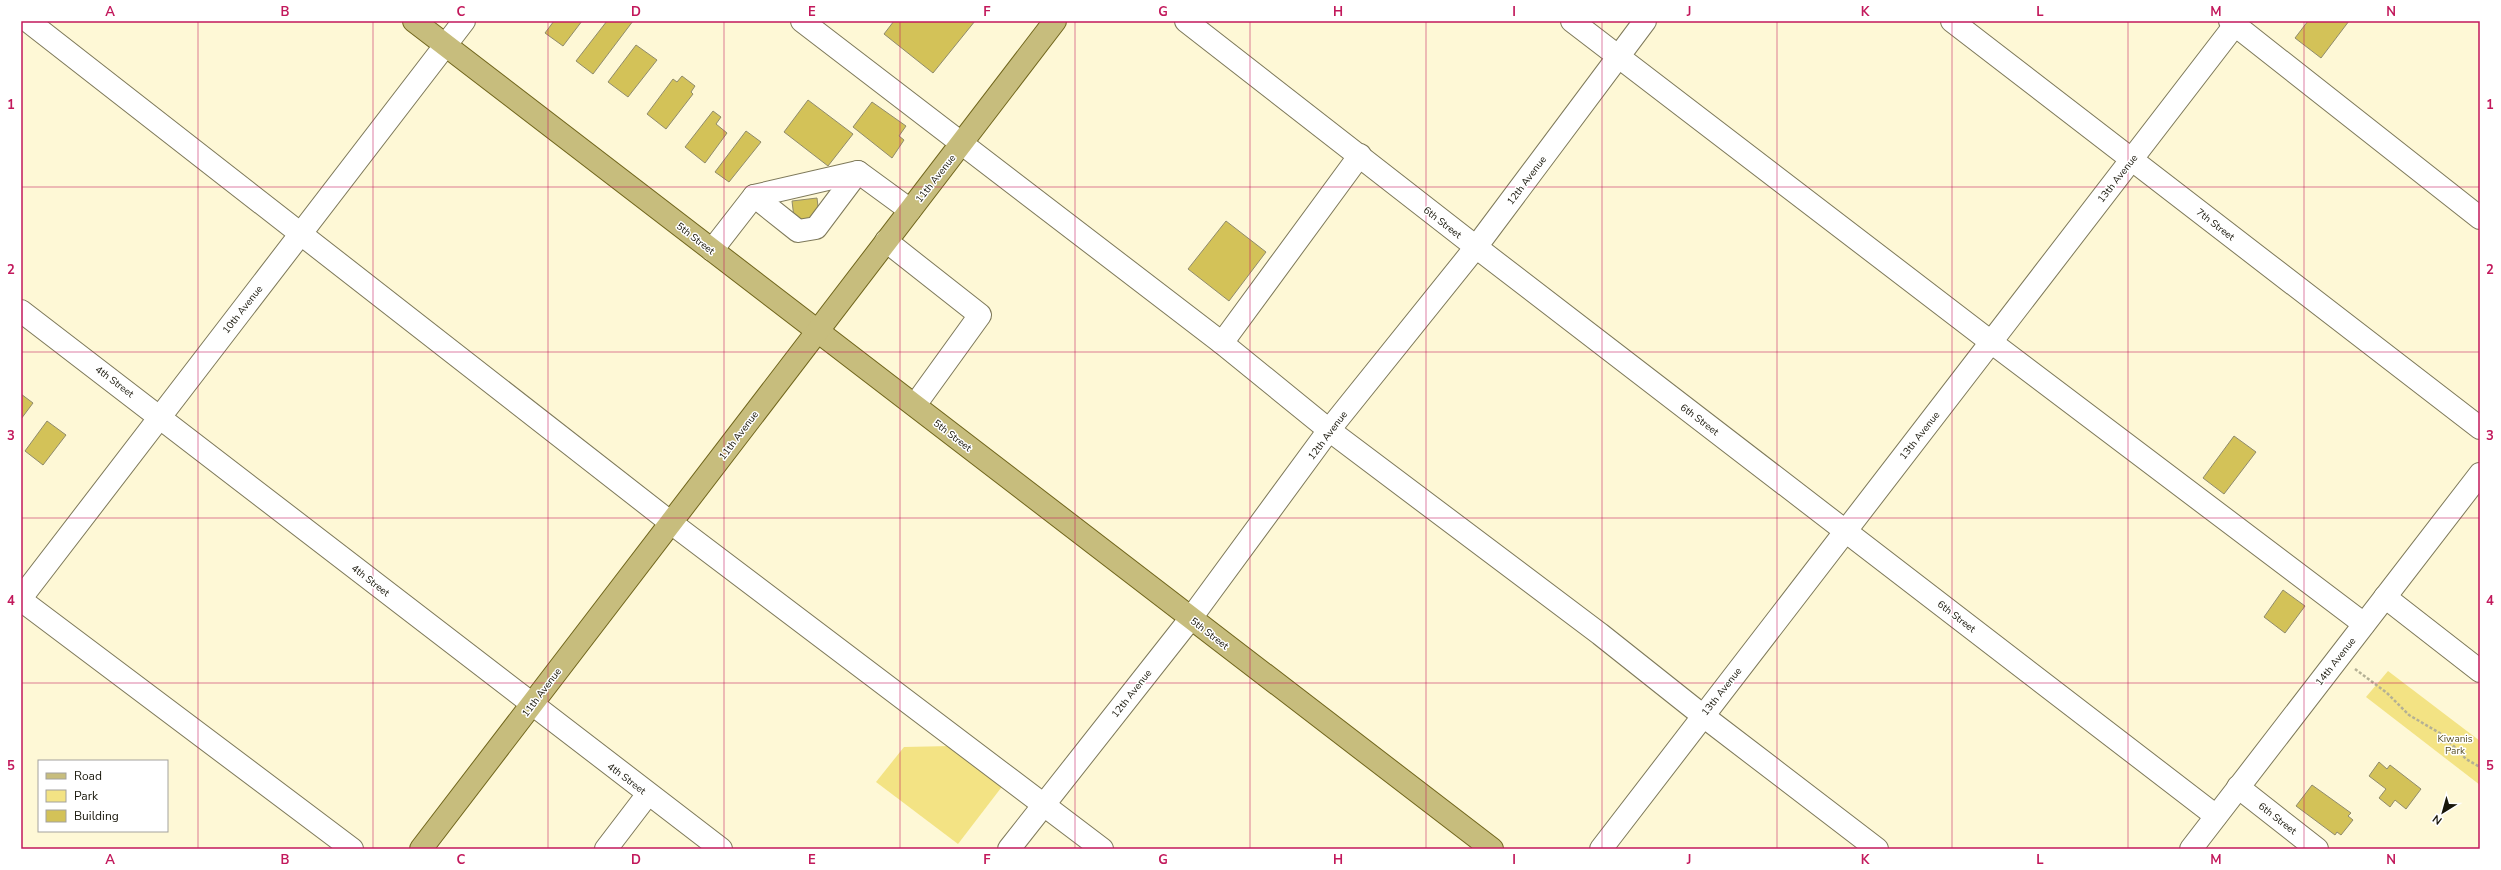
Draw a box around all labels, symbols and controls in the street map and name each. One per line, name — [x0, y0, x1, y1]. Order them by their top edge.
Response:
text: A — [105, 3, 115, 21]
text: B — [281, 3, 290, 21]
text: C — [457, 3, 466, 21]
text: D — [631, 3, 641, 21]
text: E — [808, 3, 816, 21]
text: F — [983, 3, 991, 21]
text: G — [1158, 3, 1168, 21]
text: H — [1333, 3, 1343, 21]
text: I — [1512, 3, 1516, 21]
text: J — [1686, 3, 1691, 21]
text: K — [1861, 3, 1870, 21]
text: L — [2036, 3, 2044, 21]
text: M — [2210, 3, 2222, 21]
text: N — [2386, 3, 2396, 21]
text: 1 — [7, 96, 15, 114]
text: 1 — [2486, 96, 2494, 114]
street label: 11th Avenue — [912, 152, 959, 206]
street label: 13th Avenue — [2094, 152, 2141, 206]
street label: 12th Avenue — [1504, 153, 1550, 208]
street label: 6th Street — [1420, 203, 1465, 242]
street label: 7th Street — [2193, 205, 2238, 244]
street label: 5th Street — [673, 219, 718, 258]
text: 2 — [7, 261, 15, 279]
text: 2 — [2486, 261, 2494, 279]
street label: 10th Avenue — [219, 283, 266, 337]
street label: 4th Street — [92, 363, 137, 401]
street label: 6th Street — [1677, 401, 1722, 439]
street label: 11th Avenue — [716, 408, 762, 463]
street label: 12th Avenue — [1305, 408, 1351, 463]
street label: 13th Avenue — [1896, 409, 1943, 463]
street label: 5th Street — [930, 416, 975, 455]
text: 3 — [7, 427, 15, 445]
text: 3 — [2486, 427, 2494, 445]
street label: 4th Street — [348, 561, 393, 600]
text: 4 — [7, 592, 15, 610]
text: 4 — [2486, 592, 2494, 610]
street label: 6th Street — [1934, 597, 1979, 636]
street label: 5th Street — [1187, 614, 1232, 653]
street label: 14th Avenue — [2312, 635, 2359, 689]
street label: 11th Avenue — [519, 665, 565, 720]
street label: 13th Avenue — [1698, 665, 1745, 719]
street label: 12th Avenue — [1108, 667, 1155, 721]
park label: Kiwanis Park — [2438, 732, 2473, 758]
text: 5 — [7, 757, 15, 775]
text: 5 — [2486, 757, 2494, 775]
legend — [38, 760, 168, 832]
street label: 4th Street — [604, 760, 649, 798]
text: Road — [74, 768, 102, 784]
text: Park — [74, 788, 99, 804]
north arrow — [2423, 792, 2463, 832]
street label: 6th Street — [2255, 799, 2300, 838]
text: Building — [74, 808, 119, 824]
text: N — [2429, 811, 2445, 828]
text: A — [105, 851, 115, 869]
text: B — [281, 851, 290, 869]
text: C — [457, 851, 466, 869]
text: D — [631, 851, 641, 869]
text: E — [808, 851, 816, 869]
text: F — [983, 851, 991, 869]
text: G — [1158, 851, 1168, 869]
text: H — [1333, 851, 1343, 869]
text: I — [1512, 851, 1516, 869]
text: J — [1686, 851, 1691, 869]
text: K — [1861, 851, 1870, 869]
text: L — [2036, 851, 2044, 869]
text: M — [2210, 851, 2222, 869]
text: N — [2386, 851, 2396, 869]

